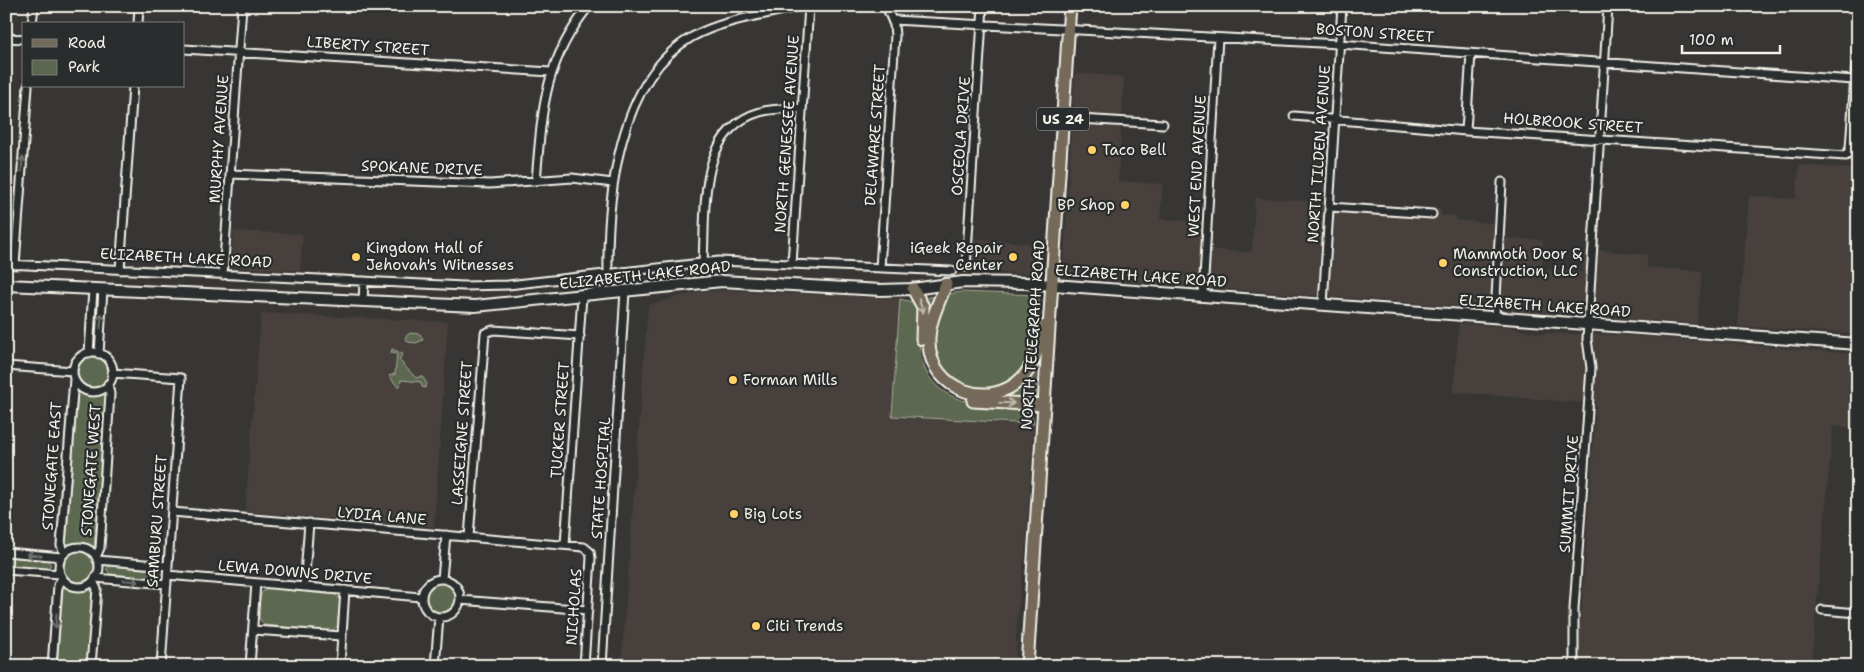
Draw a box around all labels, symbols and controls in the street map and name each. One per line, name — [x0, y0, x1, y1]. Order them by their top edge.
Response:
street label: BOSTON STREET — [1315, 19, 1435, 47]
legend — [22, 22, 185, 88]
scale bar — [1682, 22, 1779, 54]
text: 100 m — [1689, 30, 1734, 50]
street label: LIBERTY STREET — [306, 32, 430, 60]
text: Road — [68, 33, 106, 53]
street label: NORTH GENESSEE AVENUE — [770, 34, 804, 234]
text: Park — [68, 57, 100, 77]
street label: DELAWARE STREET — [860, 63, 890, 207]
street label: NORTH TILDEN AVENUE — [1303, 64, 1335, 244]
street label: MURPHY AVENUE — [205, 74, 233, 204]
street label: OSCEOLA DRIVE — [947, 76, 975, 196]
street label: WEST END AVENUE — [1183, 94, 1211, 238]
road number: US 24 — [1037, 108, 1089, 130]
street label: HOLBROOK STREET — [1502, 108, 1644, 138]
place label: Taco Bell — [1102, 140, 1167, 160]
marker: Taco Bell — [1086, 144, 1098, 156]
one-way arrow — [17, 156, 27, 172]
street label: SPOKANE DRIVE — [361, 156, 483, 180]
place label: BP Shop — [1057, 195, 1115, 215]
marker: BP Shop — [1119, 199, 1131, 211]
place label: Kingdom Hall of Jehovah's Witnesses — [366, 238, 514, 275]
place label: iGeek Repair Center — [910, 238, 1003, 275]
street label: NORTH TELEGRAPH ROAD — [1016, 239, 1050, 431]
street label: ELIZABETH LAKE ROAD — [100, 244, 272, 272]
place label: Mammoth Door & Construction, LLC — [1453, 244, 1582, 281]
marker: Kingdom Hall of Jehovah's Witnesses — [350, 251, 362, 263]
marker: iGeek Repair Center — [1007, 251, 1019, 263]
street label: ELIZABETH LAKE ROAD — [558, 256, 732, 294]
marker: Mammoth Door & Construction, LLC — [1437, 257, 1449, 269]
street label: ELIZABETH LAKE ROAD — [1055, 260, 1228, 292]
street label: ELIZABETH LAKE ROAD — [1459, 290, 1632, 322]
one-way arrow — [916, 298, 926, 314]
one-way arrow — [96, 314, 106, 330]
street label: LASSEIGNE STREET — [447, 360, 477, 506]
street label: TUCKER STREET — [546, 361, 574, 479]
place label: Forman Mills — [743, 370, 838, 390]
marker: Forman Mills — [727, 374, 739, 386]
one-way arrow — [998, 399, 1014, 408]
street label: STONEGATE EAST — [38, 401, 66, 531]
street label: STONEGATE WEST — [76, 403, 106, 537]
street label: STATE HOSPITAL — [587, 416, 615, 540]
street label: SUMMIT DRIVE — [1555, 434, 1583, 554]
street label: SAMBURU STREET — [142, 454, 172, 588]
street label: LYDIA LANE — [337, 502, 427, 530]
place label: Big Lots — [744, 504, 802, 524]
marker: Big Lots — [728, 508, 740, 520]
one-way arrow — [26, 550, 42, 560]
street label: LEWA DOWNS DRIVE — [217, 555, 373, 589]
street label: NICHOLAS — [561, 568, 587, 646]
one-way arrow — [123, 576, 139, 586]
one-way arrow — [51, 613, 60, 629]
place label: Citi Trends — [766, 616, 843, 636]
marker: Citi Trends — [750, 620, 762, 632]

